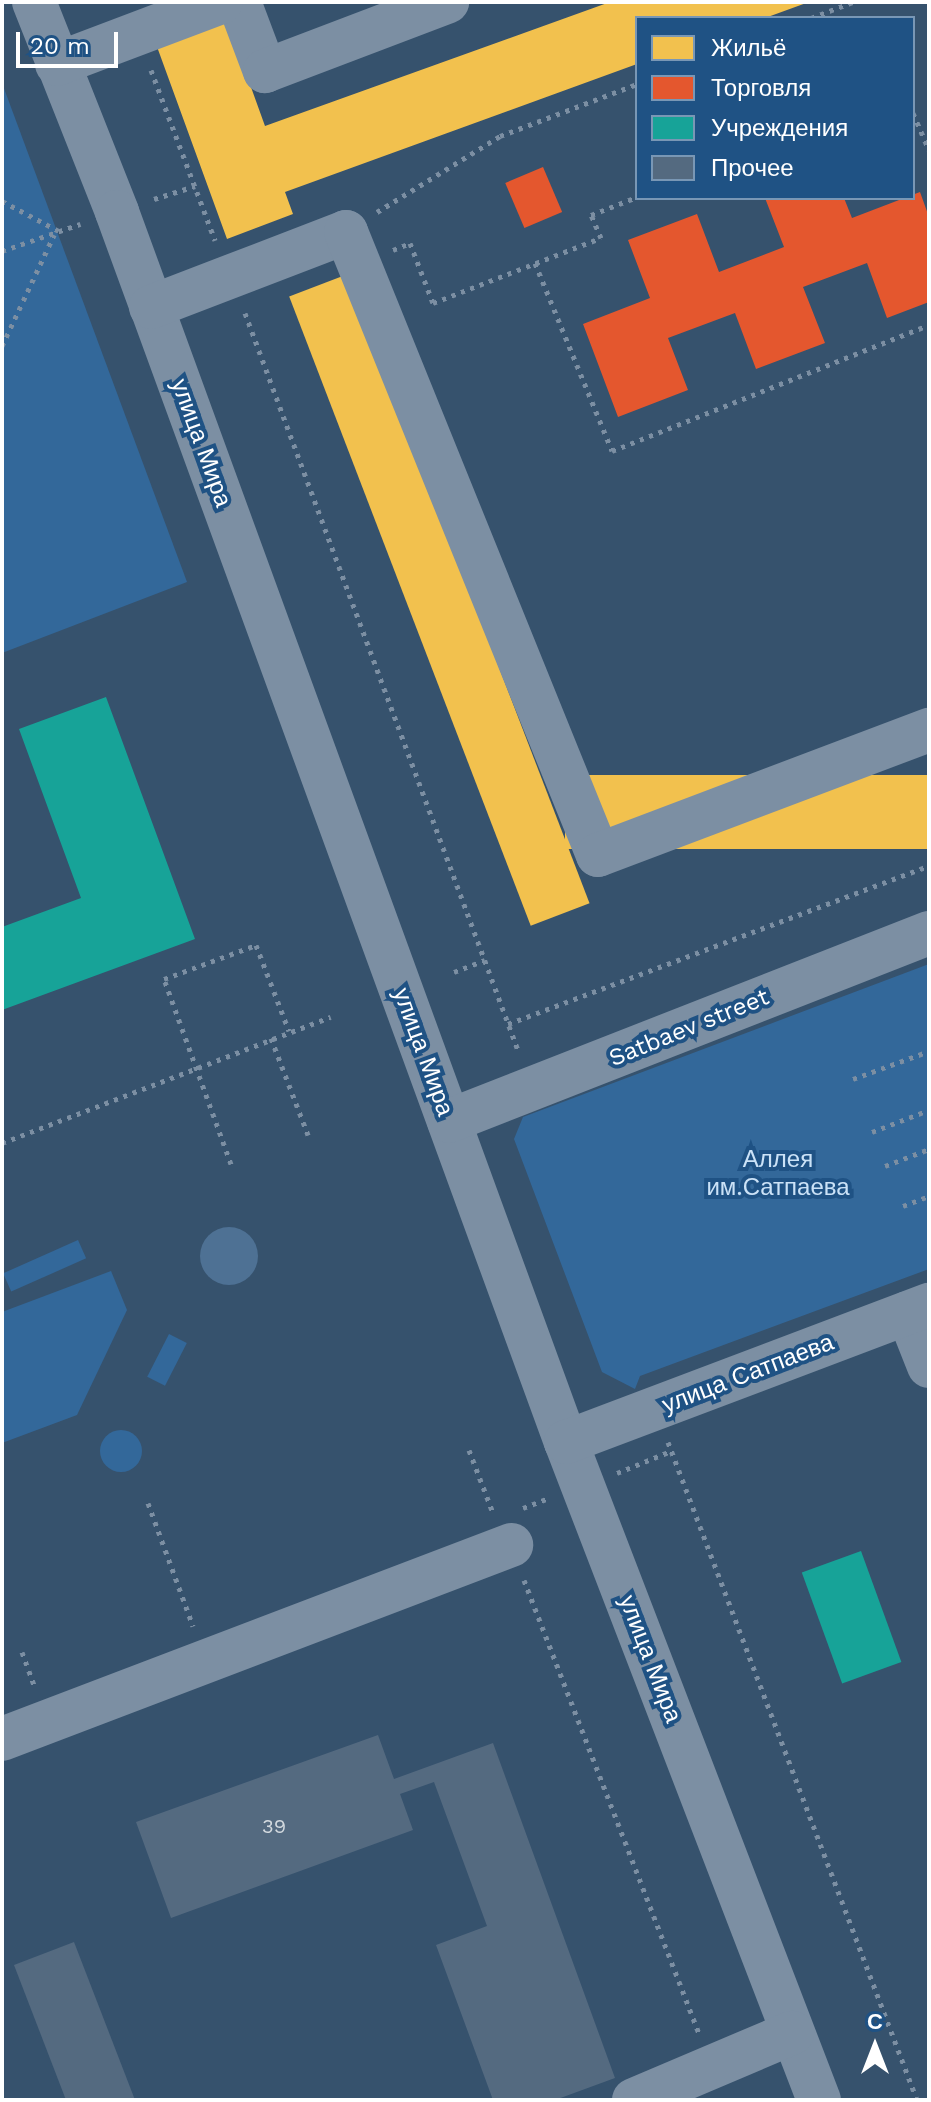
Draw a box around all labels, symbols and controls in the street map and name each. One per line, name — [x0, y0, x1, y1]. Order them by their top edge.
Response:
scale bar — [20, 16, 122, 66]
legend — [635, 16, 915, 200]
text: 20 m — [30, 32, 90, 60]
text: Жильё — [711, 34, 786, 62]
text: Торговля — [711, 74, 811, 102]
text: Учреждения — [711, 114, 848, 142]
text: Прочее — [711, 154, 794, 182]
street label: улица Мира — [165, 375, 237, 511]
street label: Satbaev street — [605, 983, 773, 1073]
street label: улица Мира — [387, 984, 459, 1120]
park label: Аллея им.Сатпаева — [706, 1146, 850, 1202]
street label: улица Сатпаева — [658, 1328, 838, 1420]
street label: улица Мира — [613, 1591, 687, 1727]
house number: 39 — [262, 1814, 286, 1838]
north arrow — [835, 2006, 915, 2086]
text: С — [867, 2009, 883, 2034]

